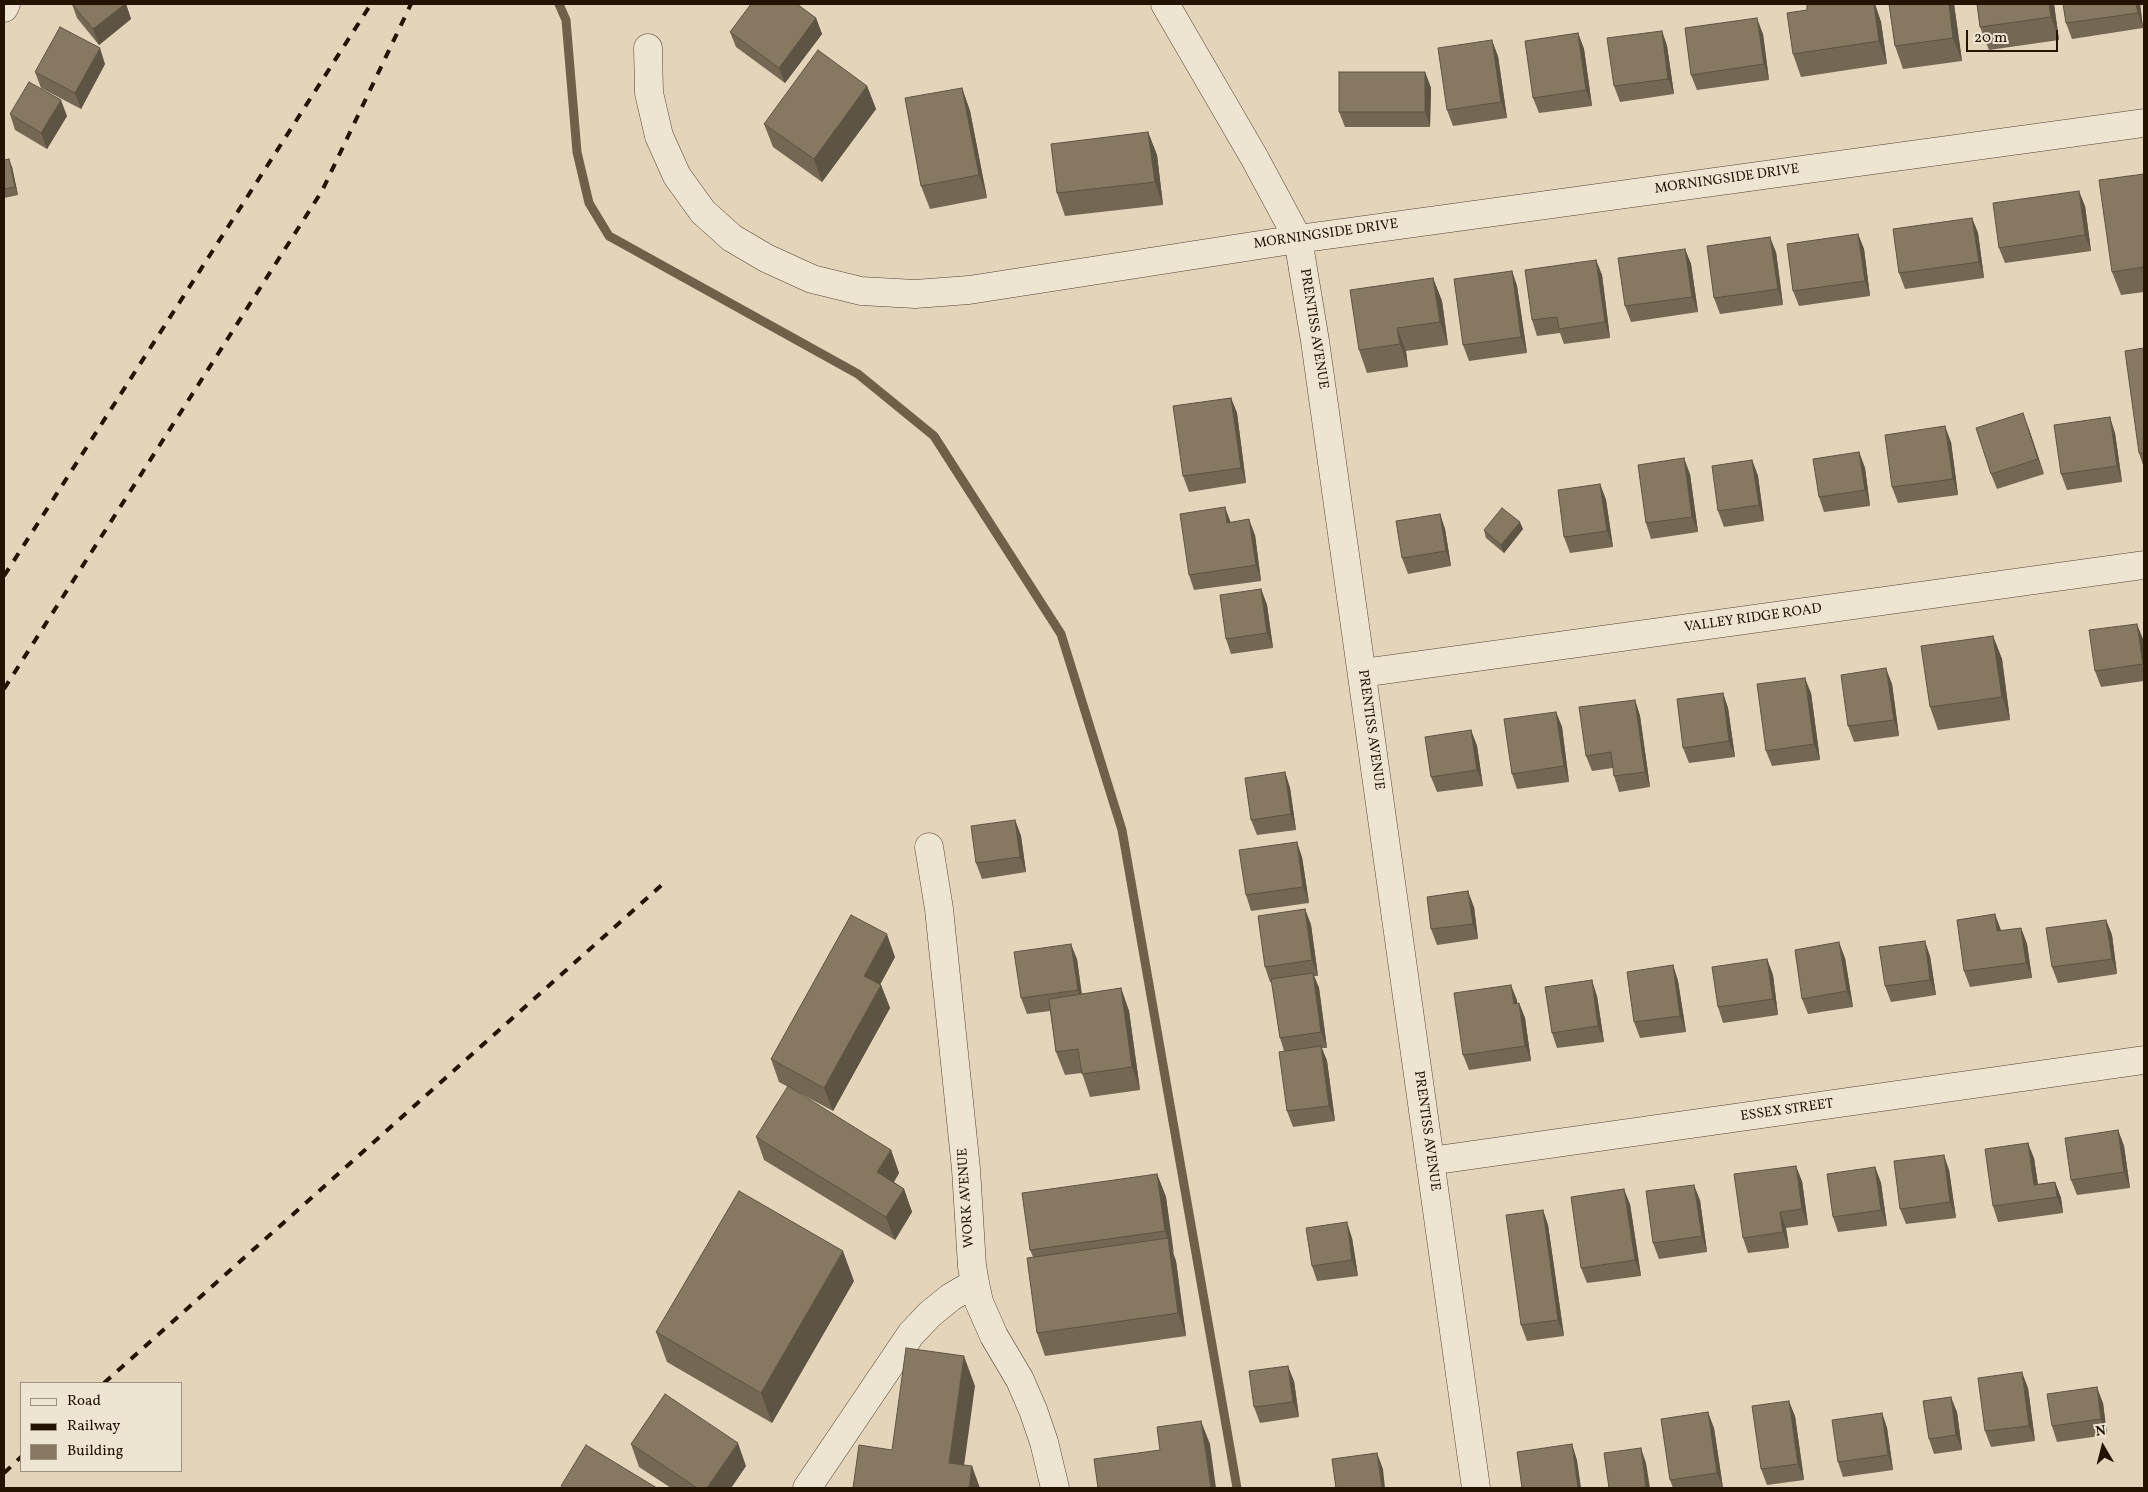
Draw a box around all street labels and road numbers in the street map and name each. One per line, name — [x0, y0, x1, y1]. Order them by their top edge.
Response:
street label: MORNINGSIDE DRIVE — [1654, 162, 1800, 198]
street label: MORNINGSIDE DRIVE — [1253, 217, 1399, 253]
street label: PRENTISS AVENUE — [1295, 268, 1331, 390]
street label: VALLEY RIDGE ROAD — [1683, 601, 1823, 637]
street label: PRENTISS AVENUE — [1353, 669, 1387, 791]
street label: PRENTISS AVENUE — [1409, 1070, 1443, 1192]
street label: ESSEX STREET — [1739, 1096, 1835, 1126]
street label: WORK AVENUE — [955, 1148, 979, 1248]

